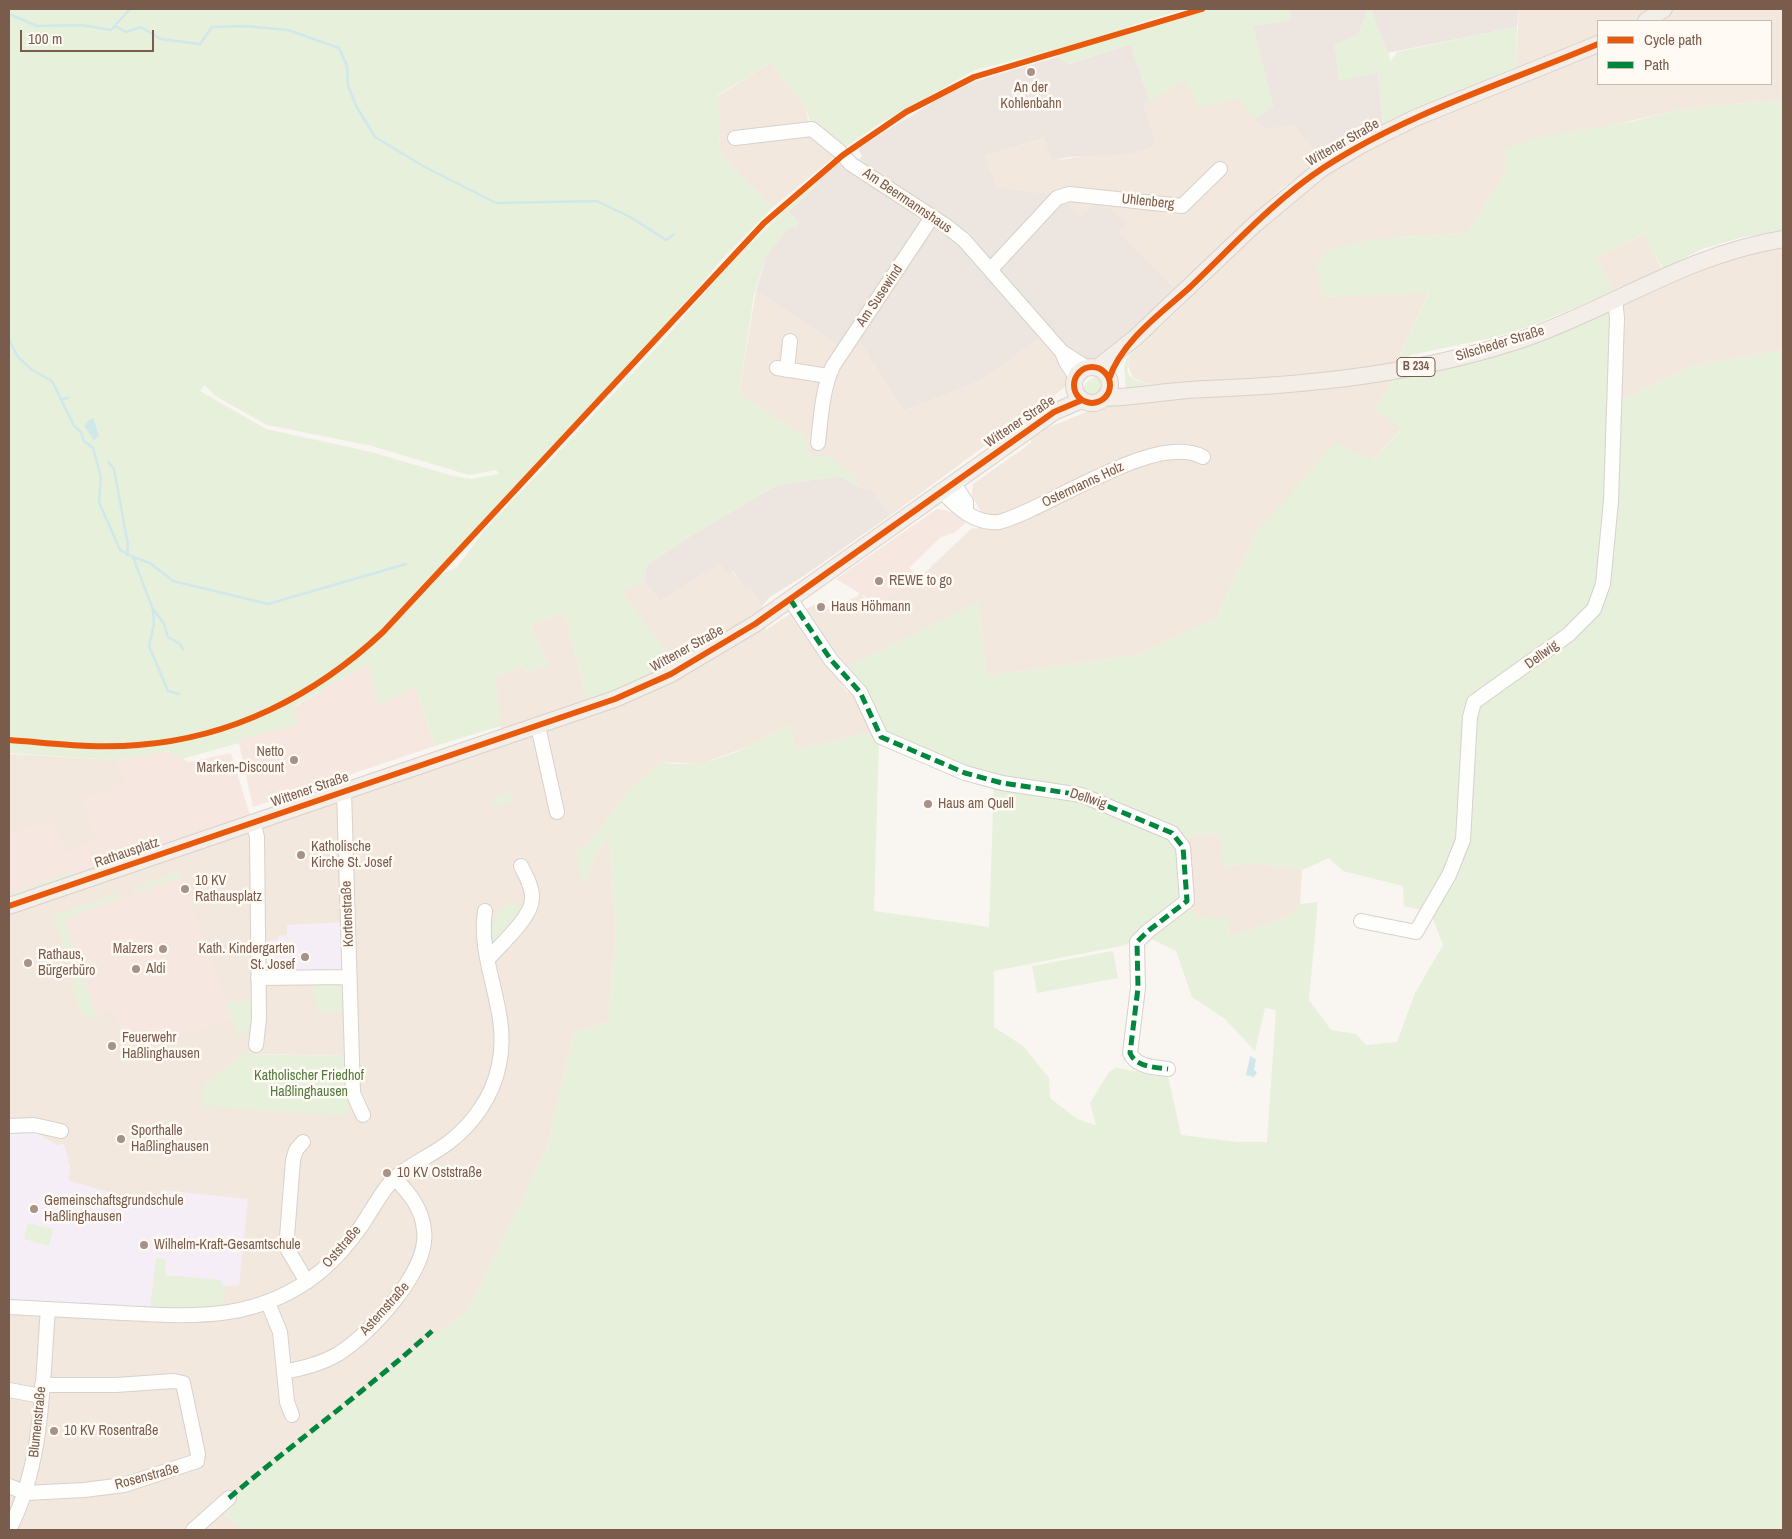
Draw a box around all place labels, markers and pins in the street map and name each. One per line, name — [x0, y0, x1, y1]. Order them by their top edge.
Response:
marker: An der Kohlenbahn — [1025, 66, 1037, 78]
place label: An der Kohlenbahn — [1000, 80, 1062, 112]
place label: REWE to go — [889, 573, 952, 589]
marker: REWE to go — [873, 575, 885, 587]
place label: Haus Höhmann — [831, 599, 911, 615]
marker: Haus Höhmann — [815, 601, 827, 613]
place label: Netto Marken-Discount — [197, 744, 284, 776]
marker: Netto Marken-Discount — [288, 754, 300, 766]
place label: Haus am Quell — [938, 796, 1014, 812]
marker: Haus am Quell — [922, 798, 934, 810]
place label: Katholische Kirche St. Josef — [311, 839, 392, 872]
marker: Katholische Kirche St. Josef — [295, 849, 307, 861]
place label: 10 KV Rathausplatz — [195, 873, 262, 906]
marker: 10 KV Rathausplatz — [179, 883, 191, 895]
place label: Malzers — [113, 941, 153, 957]
place label: Kath. Kindergarten St. Josef — [199, 941, 295, 974]
marker: Malzers — [157, 943, 169, 955]
place label: Rathaus, Bürgerbüro — [38, 947, 95, 980]
marker: Kath. Kindergarten St. Josef — [299, 951, 311, 963]
marker: Rathaus, Bürgerbüro — [22, 957, 34, 969]
place label: Aldi — [146, 961, 166, 977]
marker: Aldi — [130, 963, 142, 975]
place label: Feuerwehr Haßlinghausen — [122, 1030, 200, 1062]
marker: Feuerwehr Haßlinghausen — [106, 1040, 118, 1052]
place label: Sporthalle Haßlinghausen — [131, 1123, 209, 1156]
marker: Sporthalle Haßlinghausen — [115, 1133, 127, 1145]
place label: 10 KV Oststraße — [397, 1165, 482, 1181]
marker: 10 KV Oststraße — [381, 1167, 393, 1179]
place label: Gemeinschaftsgrundschule Haßlinghausen — [44, 1193, 184, 1226]
marker: Gemeinschaftsgrundschule Haßlinghausen — [28, 1203, 40, 1215]
place label: Wilhelm-Kraft-Gesamtschule — [154, 1237, 301, 1253]
marker: Wilhelm-Kraft-Gesamtschule — [138, 1239, 150, 1251]
place label: 10 KV Rosentraße — [64, 1423, 158, 1439]
marker: 10 KV Rosentraße — [48, 1425, 60, 1437]

